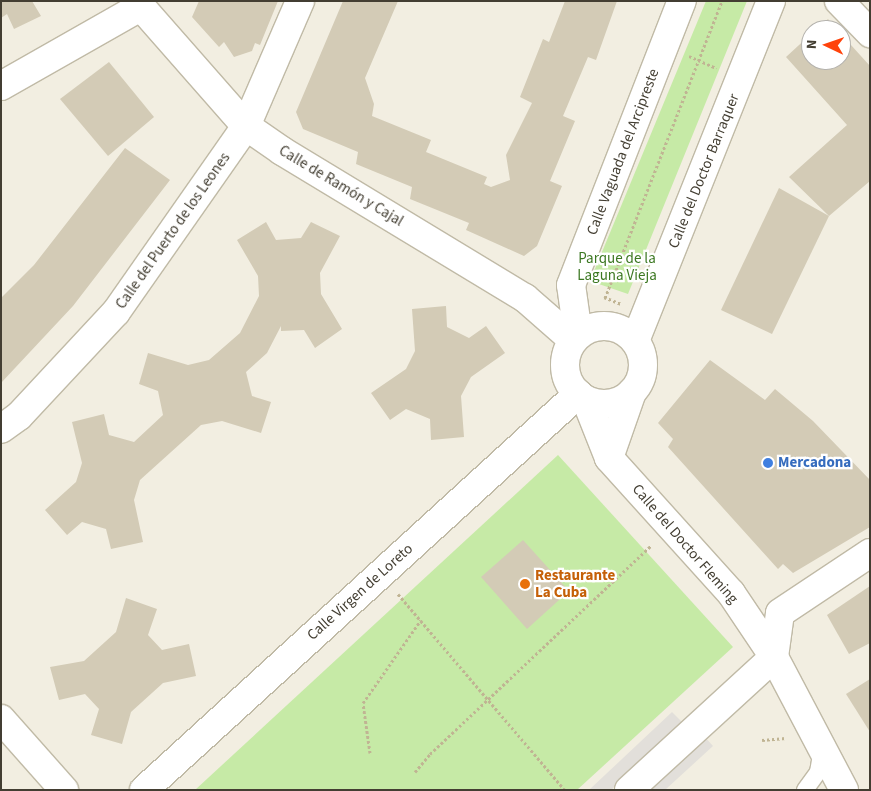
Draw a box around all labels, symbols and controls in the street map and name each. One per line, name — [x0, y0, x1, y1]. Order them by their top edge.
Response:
north arrow — [801, 20, 851, 70]
text: N — [802, 39, 822, 49]
street label: Calle Vaguada del Arcipreste — [583, 66, 663, 238]
street label: Calle del Doctor Barraquer — [665, 91, 743, 251]
street label: Calle de Ramón y Cajal — [276, 142, 406, 230]
street label: Calle del Puerto de los Leones — [112, 149, 234, 313]
park label: Parque de la Laguna Vieja — [577, 249, 657, 284]
place label: Mercadona — [778, 454, 851, 472]
marker: Mercadona — [762, 457, 774, 469]
street label: Calle del Doctor Fleming — [628, 481, 742, 607]
street label: Calle Virgen de Loreto — [303, 540, 417, 644]
place label: Restaurante La Cuba — [535, 566, 615, 601]
marker: Restaurante La Cuba — [519, 578, 531, 590]

